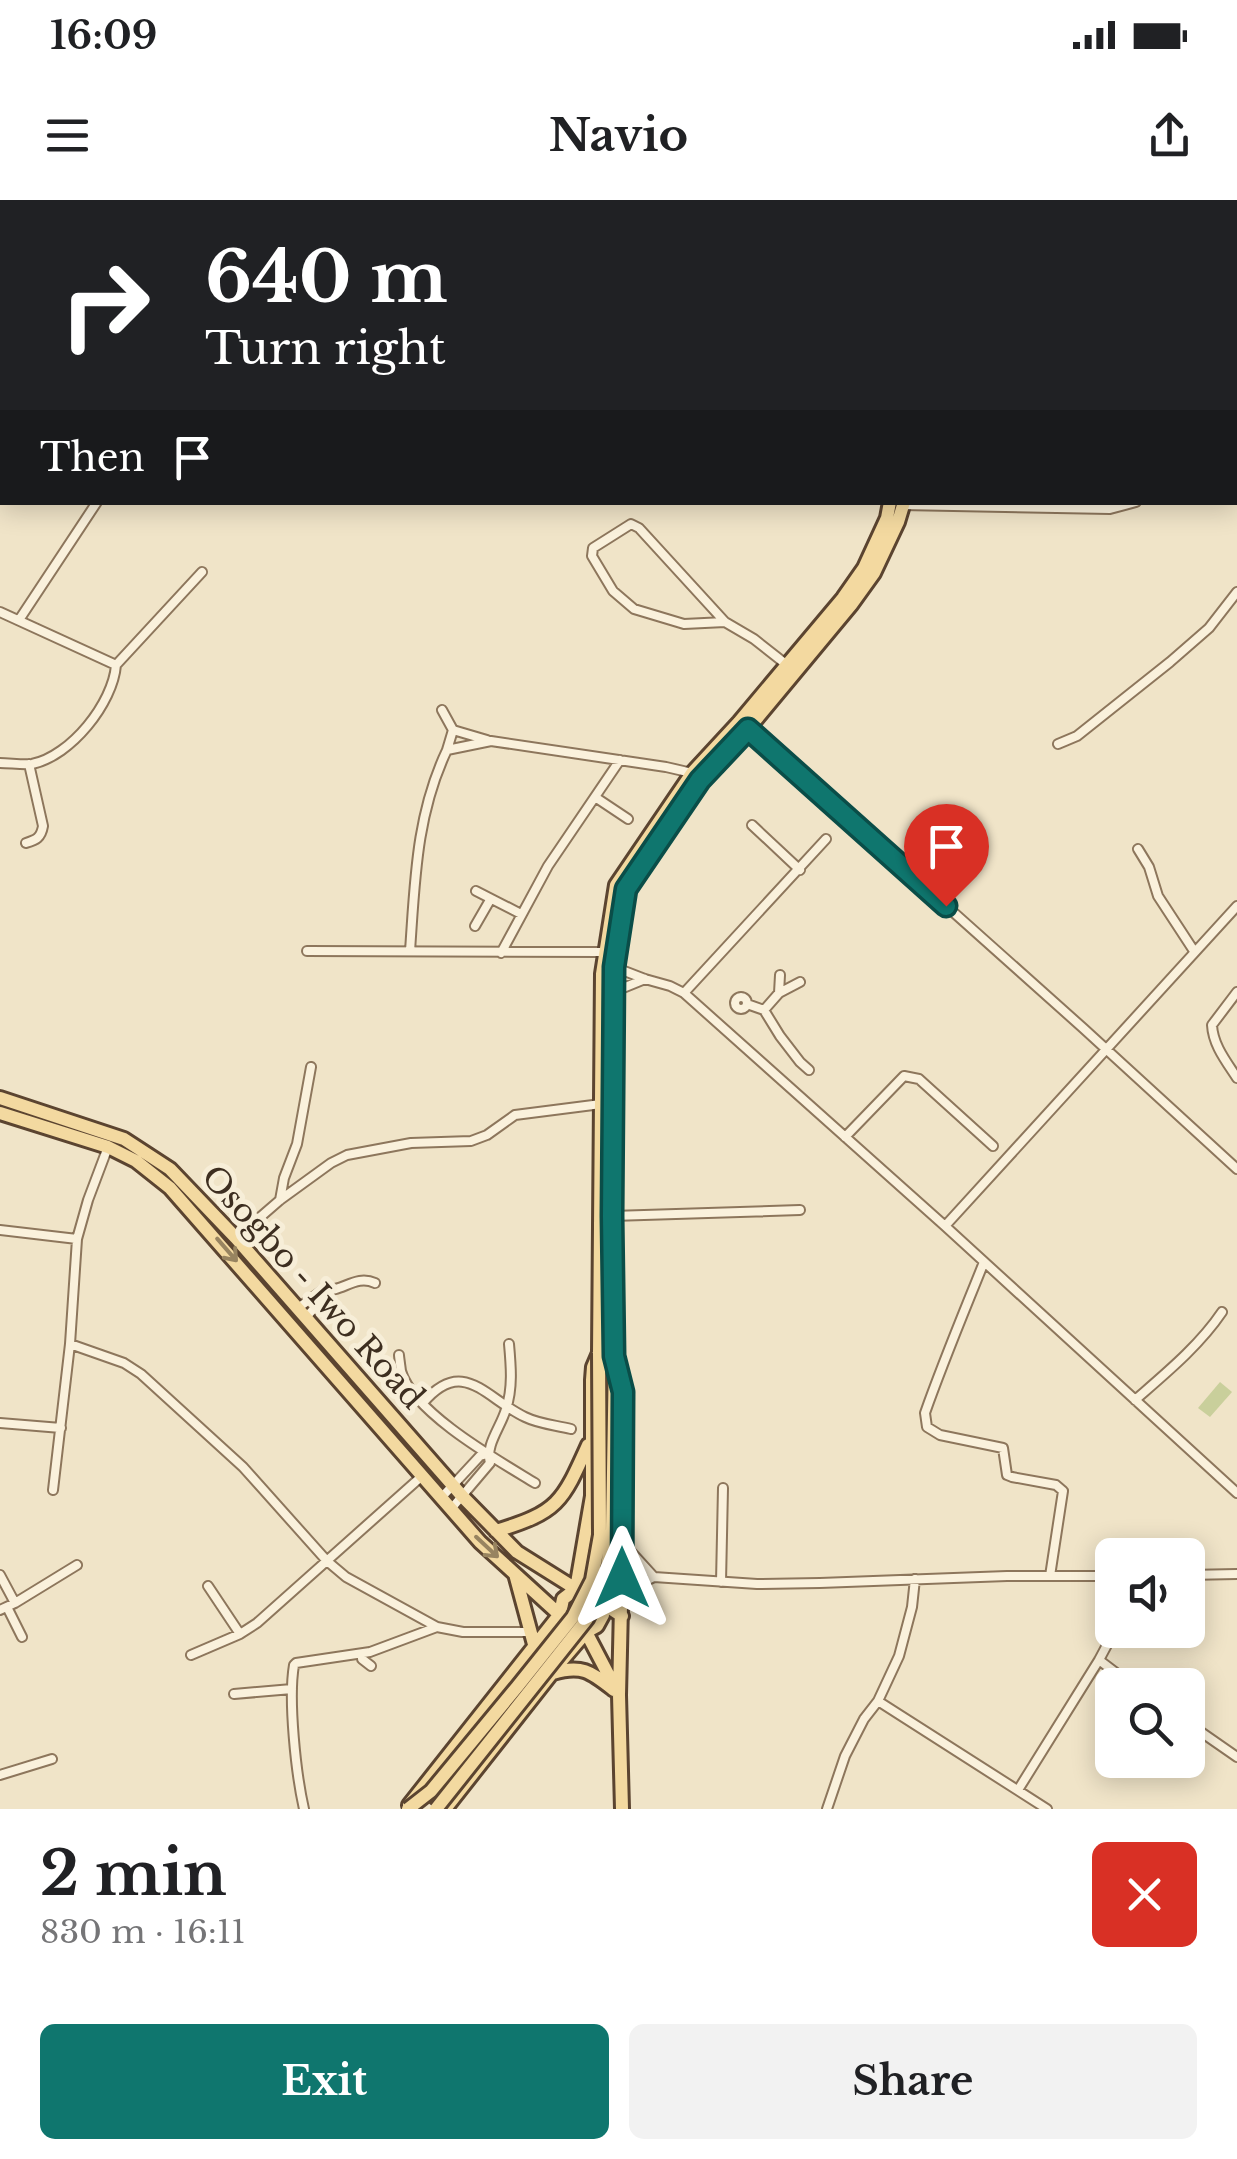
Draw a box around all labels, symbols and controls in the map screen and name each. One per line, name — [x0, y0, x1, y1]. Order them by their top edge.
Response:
text: 16:09 — [50, 12, 157, 59]
text: Navio — [549, 107, 688, 163]
icon: menu — [40, 108, 95, 163]
icon: share — [1142, 108, 1197, 163]
text: 640 m — [205, 234, 448, 321]
icon: right — [40, 240, 170, 370]
text: Turn right — [205, 320, 446, 376]
icon: arrive — [165, 430, 220, 485]
text: Then — [40, 434, 145, 481]
pin — [904, 804, 989, 907]
icon: arrive — [919, 819, 974, 874]
street label: Osogbo - Iwo Road — [193, 1157, 433, 1417]
one-way arrow — [215, 1237, 237, 1263]
position arrow — [570, 1526, 674, 1630]
one-way arrow — [474, 1535, 499, 1558]
map controls — [1095, 1538, 1205, 1778]
button: sound — [1095, 1538, 1205, 1648]
button: search — [1095, 1668, 1205, 1778]
text: 2 min — [40, 1837, 227, 1911]
button: close — [1092, 1842, 1197, 1947]
text: 830 m · 16:11 — [40, 1912, 245, 1952]
button: Exit — [40, 2024, 609, 2139]
button: Share — [629, 2024, 1197, 2139]

